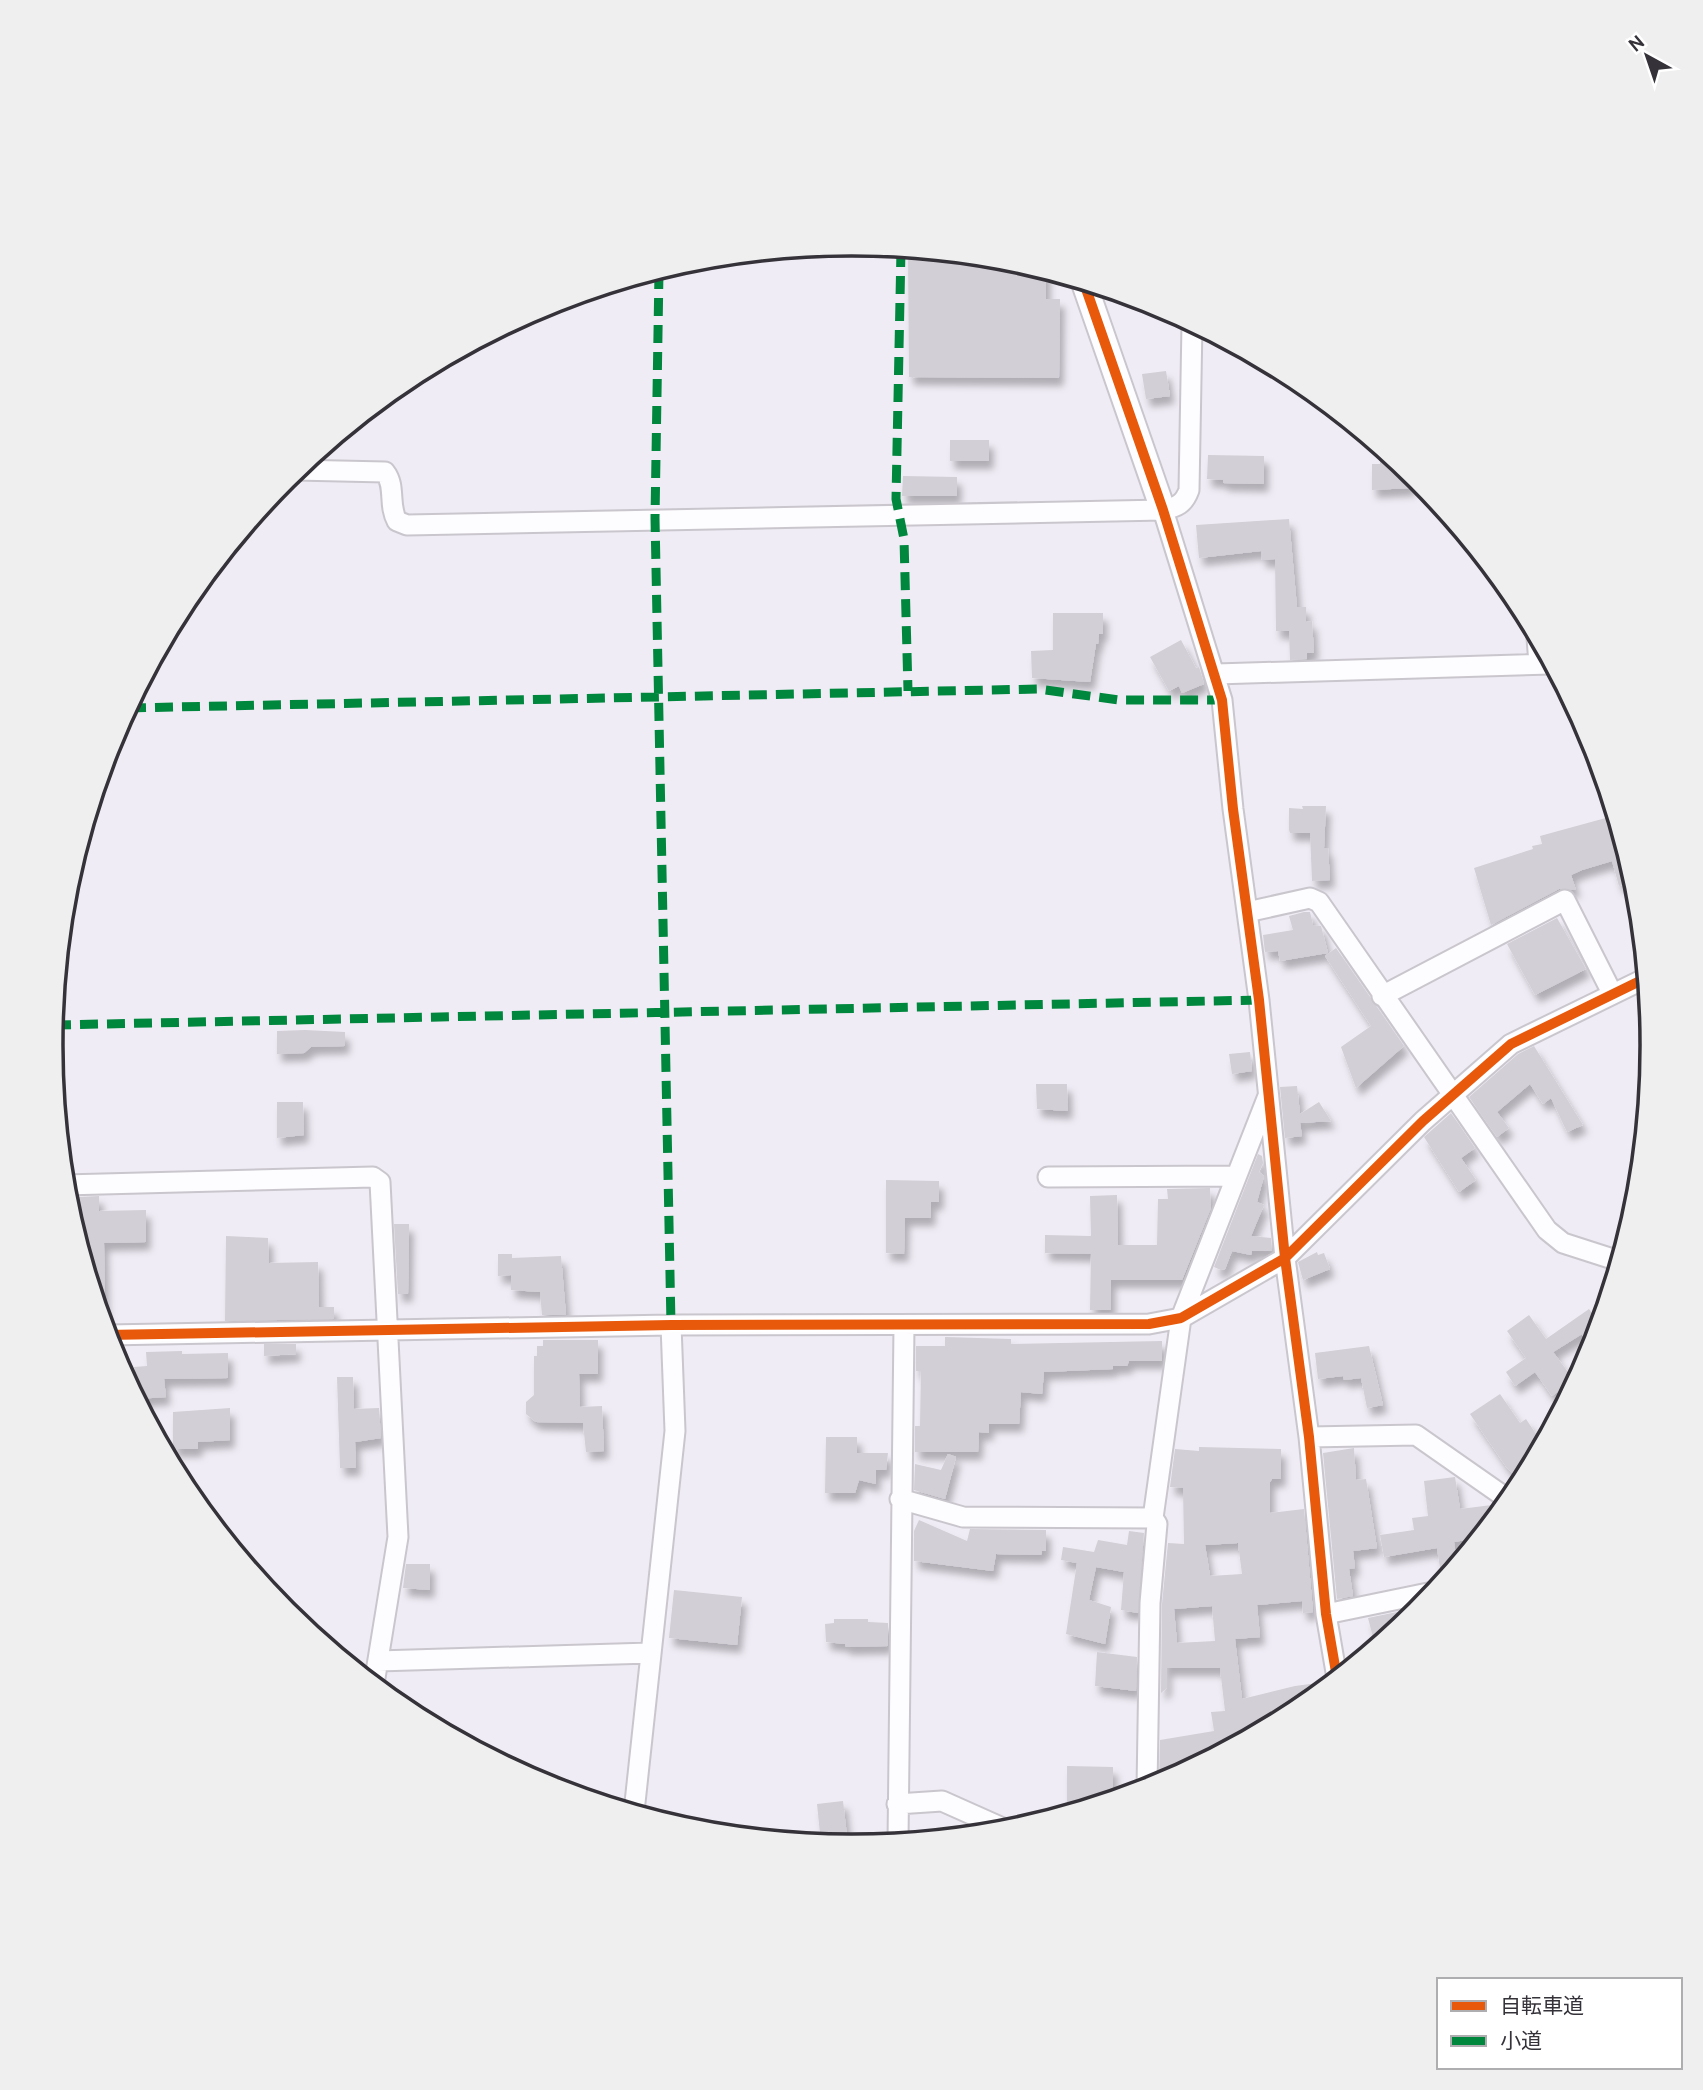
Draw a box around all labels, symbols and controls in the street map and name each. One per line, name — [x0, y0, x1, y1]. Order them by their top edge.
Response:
north arrow — [1612, 21, 1682, 91]
text: N — [1624, 30, 1649, 56]
legend — [1437, 1978, 1682, 2069]
text: 自転車道 — [1500, 1993, 1584, 2018]
text: 小道 — [1500, 2028, 1542, 2053]

